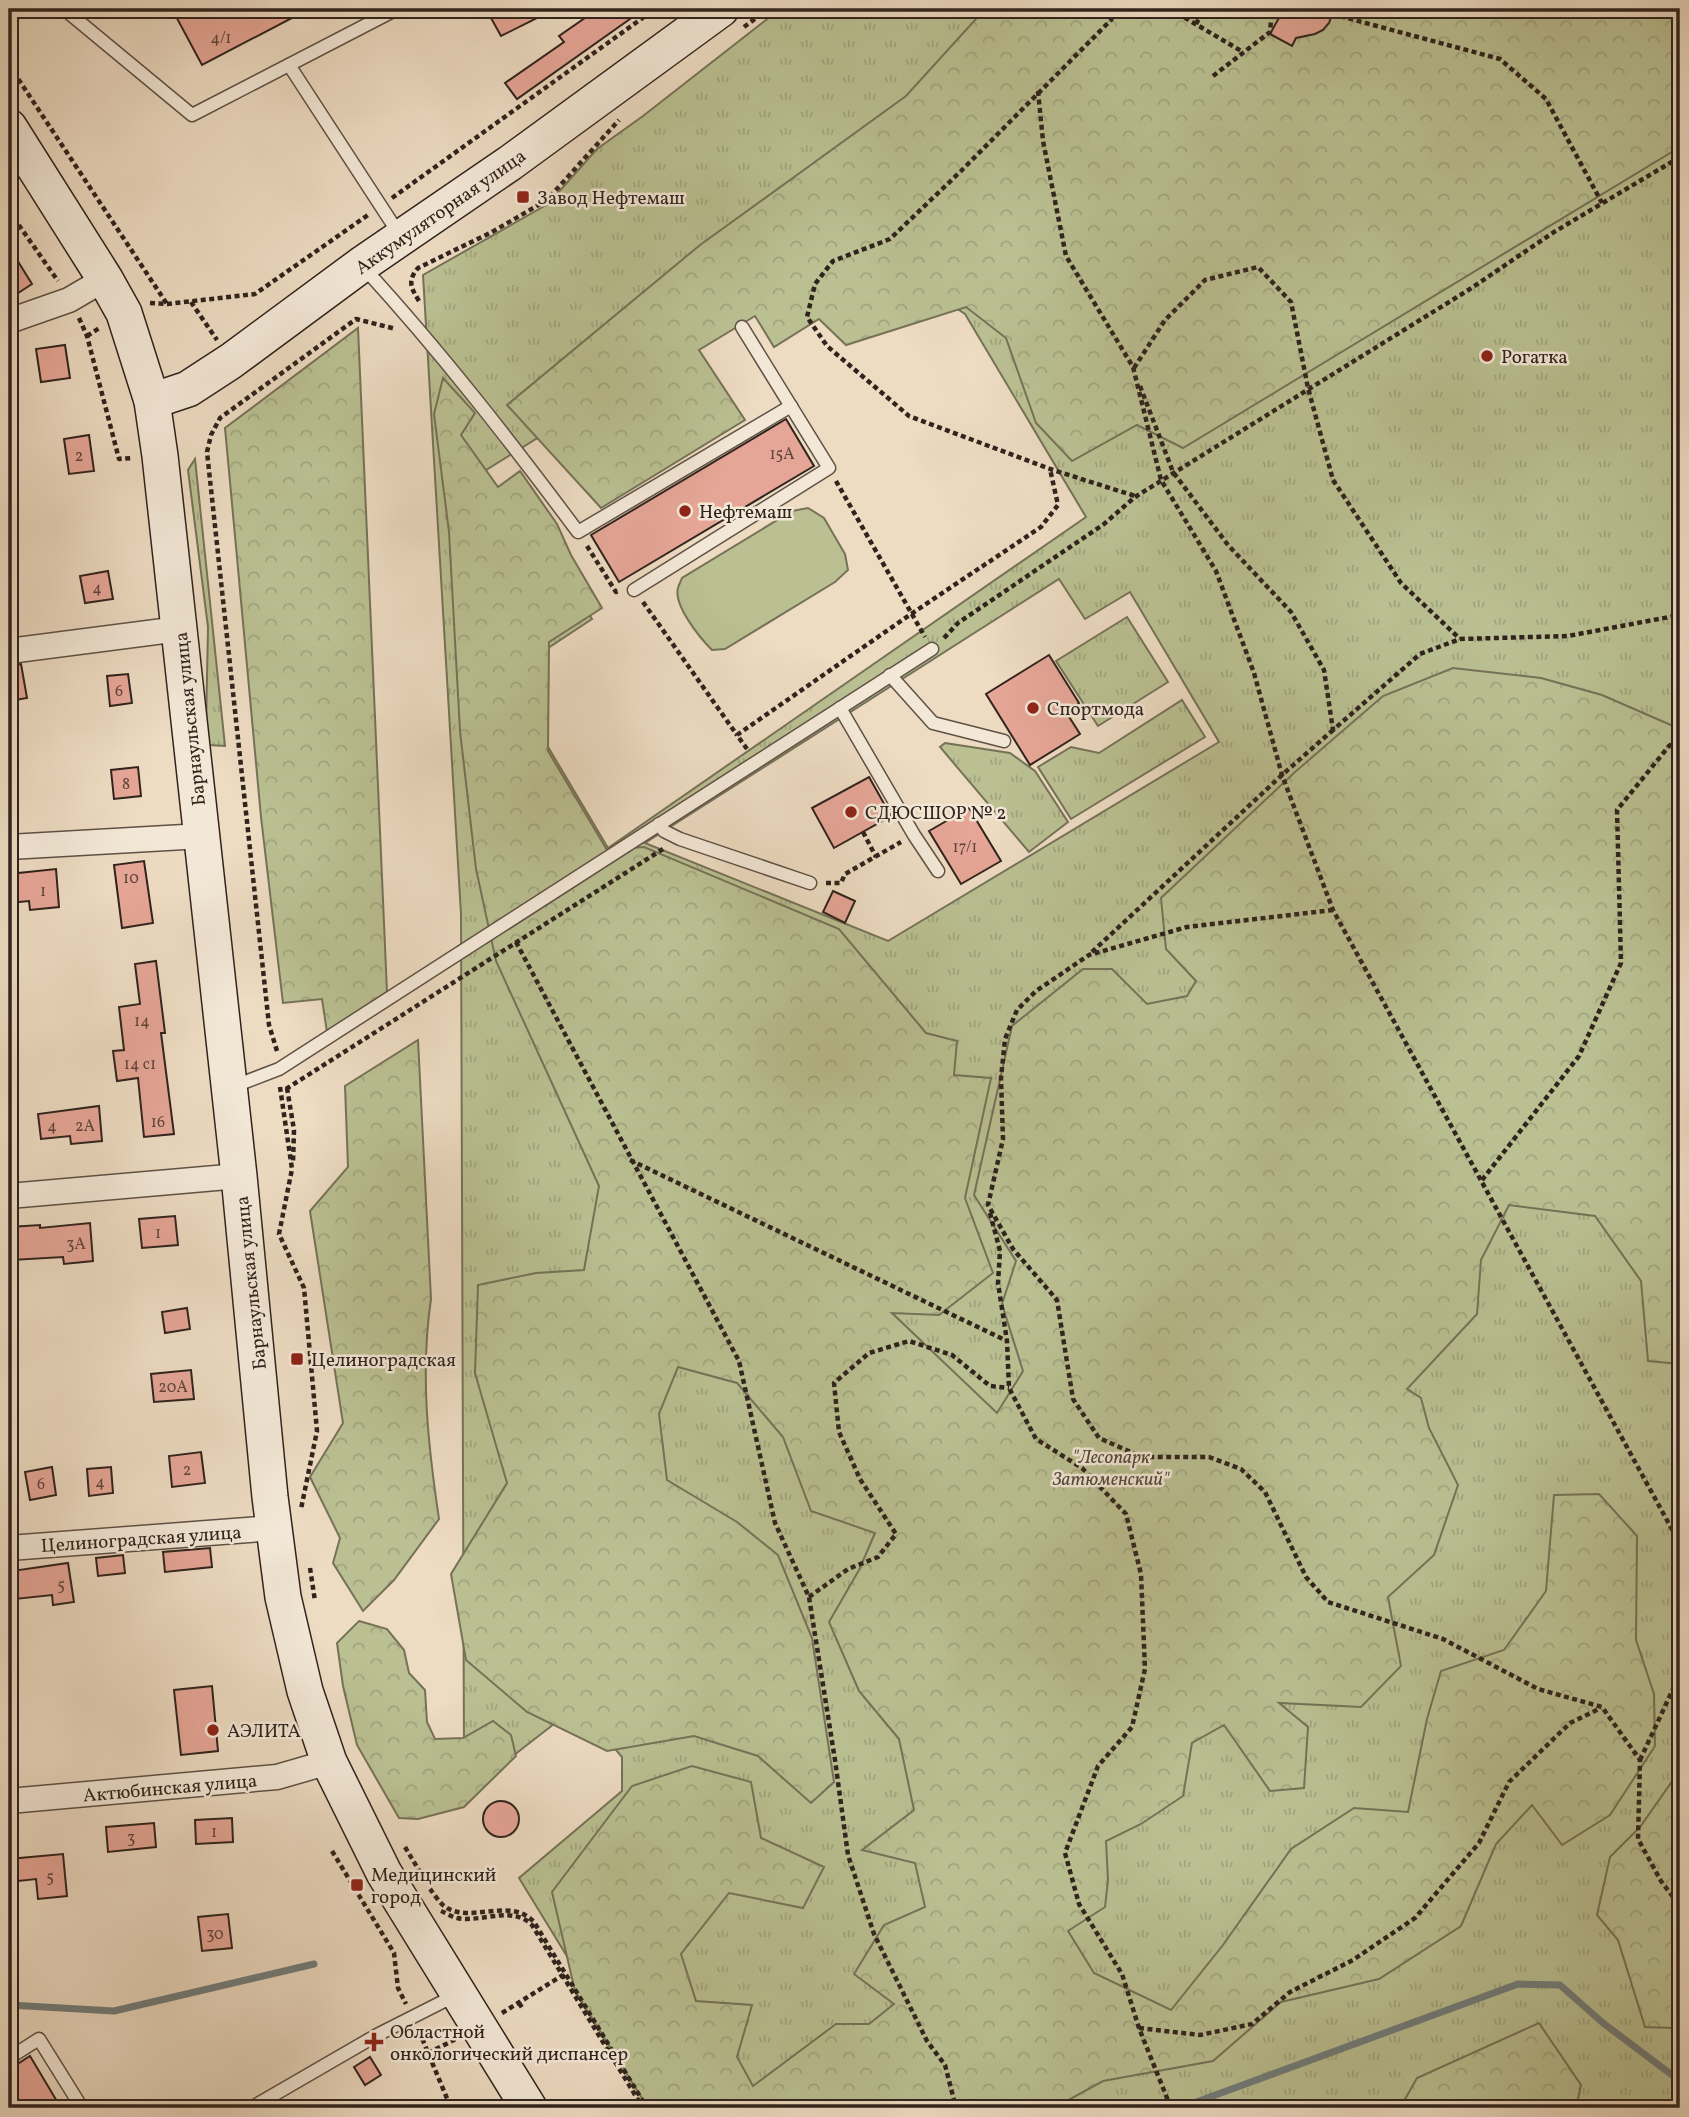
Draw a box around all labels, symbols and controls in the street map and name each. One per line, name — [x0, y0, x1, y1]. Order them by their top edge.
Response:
house number: 4/1 — [210, 28, 232, 50]
street label: Аккумуляторная улица — [350, 144, 532, 282]
place label: Завод Нефтемаш — [537, 186, 685, 212]
marker: Завод Нефтемаш — [515, 189, 531, 205]
place label: Рогатка — [1501, 345, 1568, 371]
marker: Рогатка — [1479, 348, 1495, 364]
house number: 15А — [769, 444, 795, 466]
house number: 2 — [75, 446, 83, 468]
place label: Нефтемаш — [699, 500, 793, 526]
marker: Нефтемаш — [677, 503, 693, 519]
house number: 4 — [92, 578, 102, 600]
street label: Барнаульская улица — [169, 630, 213, 807]
house number: 6 — [115, 681, 123, 703]
place label: Спортмода — [1047, 697, 1144, 723]
marker: Спортмода — [1025, 700, 1041, 716]
house number: 8 — [122, 774, 130, 796]
place label: СДЮСШОР № 2 — [865, 801, 1007, 827]
marker: СДЮСШОР № 2 — [843, 804, 859, 820]
house number: 17/1 — [953, 837, 977, 859]
house number: 10 — [123, 868, 139, 890]
house number: 1 — [40, 881, 46, 903]
house number: 14 — [134, 1011, 150, 1033]
house number: 14 c1 — [124, 1054, 156, 1076]
house number: 16 — [151, 1112, 165, 1134]
house number: 4 — [47, 1116, 57, 1138]
house number: 2А — [75, 1116, 95, 1138]
street label: Барнаульская улица — [230, 1194, 274, 1371]
house number: 1 — [155, 1223, 161, 1245]
house number: 3А — [66, 1234, 86, 1256]
place label: Целиноградская — [311, 1348, 456, 1374]
marker: Целиноградская — [289, 1351, 305, 1367]
house number: 20А — [158, 1377, 188, 1399]
park label: "Лесопарк Затюменский" — [1052, 1445, 1170, 1493]
house number: 2 — [183, 1460, 191, 1482]
house number: 4 — [95, 1472, 105, 1494]
house number: 6 — [37, 1474, 45, 1496]
street label: Целиноградская улица — [40, 1520, 242, 1560]
house number: 5 — [57, 1575, 65, 1597]
place label: АЭЛИТА — [227, 1719, 301, 1745]
marker: АЭЛИТА — [205, 1722, 221, 1738]
street label: Актюбинская улица — [82, 1768, 258, 1810]
house number: 1 — [211, 1822, 217, 1844]
house number: 3 — [127, 1828, 135, 1850]
place label: Медицинский город — [371, 1863, 496, 1911]
house number: 5 — [46, 1867, 54, 1889]
marker: Медицинский город — [349, 1877, 365, 1893]
house number: 30 — [206, 1924, 224, 1946]
place label: Областной онкологический диспансер — [390, 2020, 628, 2068]
marker: Областной онкологический диспансер — [364, 2032, 384, 2052]

